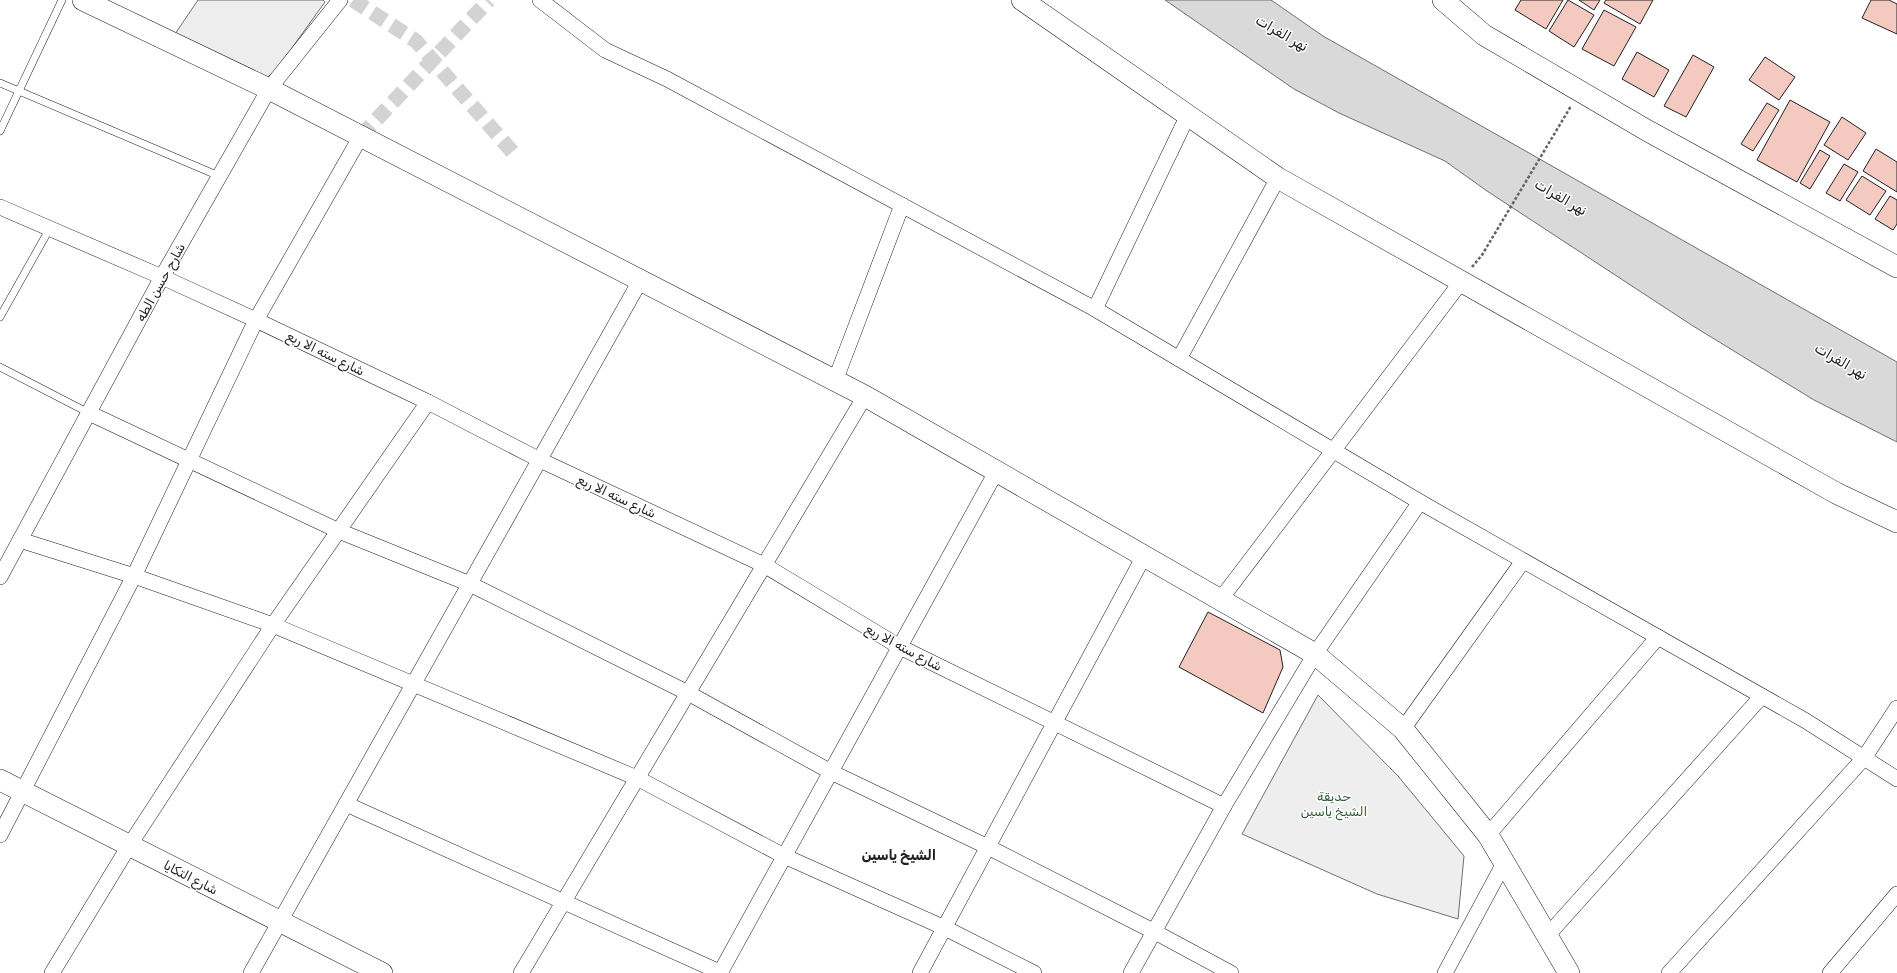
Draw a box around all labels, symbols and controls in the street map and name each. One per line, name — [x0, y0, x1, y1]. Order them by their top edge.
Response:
water label: نهر الفرات — [1252, 12, 1311, 55]
water label: نهر الفرات — [1531, 176, 1590, 219]
street label: شارح حسن الطه — [133, 241, 190, 325]
street label: شارع سته الا ربع — [283, 328, 367, 381]
water label: نهر الفرات — [1811, 340, 1870, 383]
street label: شارع سته الا ربع — [574, 472, 658, 524]
street label: شارع سته الا ربع — [862, 621, 945, 677]
park label: حديقة الشيخ ياسين — [1301, 789, 1367, 821]
district label: الشيخ ياسين — [862, 847, 936, 865]
street label: شارع التكايا — [160, 857, 220, 899]

